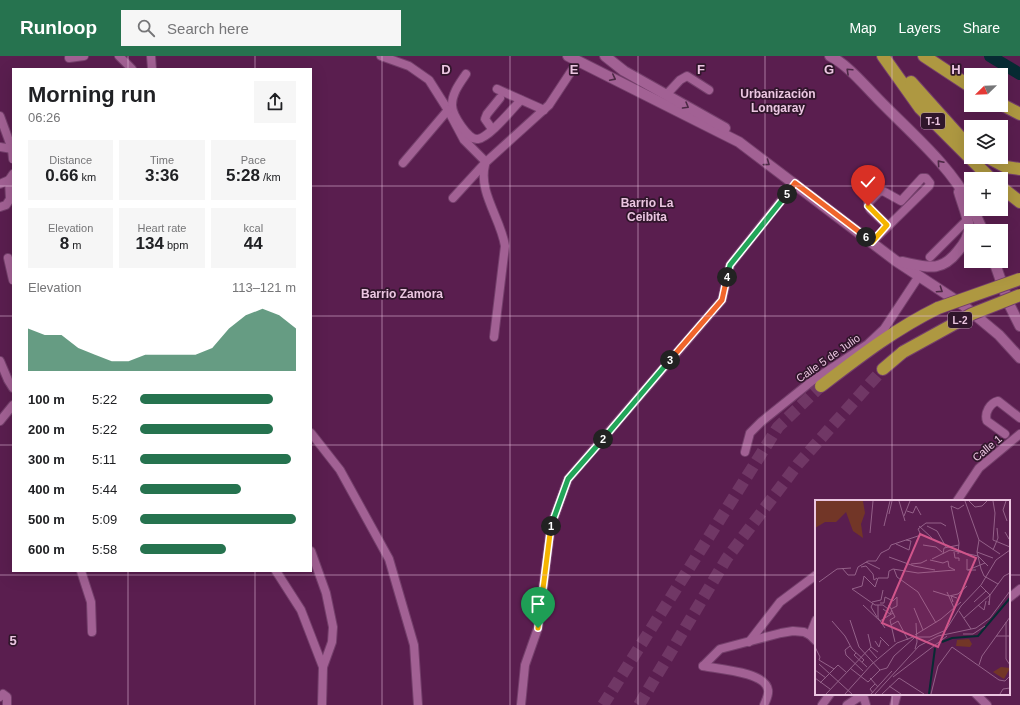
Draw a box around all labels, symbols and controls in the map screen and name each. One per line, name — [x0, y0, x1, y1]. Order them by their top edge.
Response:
search box — [121, 10, 401, 46]
text: Runloop — [20, 17, 97, 38]
icon: search — [135, 17, 157, 39]
text: Search here — [167, 20, 249, 37]
text: Map — [849, 20, 877, 36]
text: Layers — [899, 20, 941, 36]
text: Share — [963, 20, 1000, 36]
text: D — [441, 62, 451, 77]
text: E — [570, 62, 579, 77]
text: F — [697, 62, 705, 77]
text: G — [824, 62, 834, 77]
text: H — [951, 62, 961, 77]
one-way arrow — [846, 68, 853, 75]
north arrow — [964, 68, 1008, 112]
map controls — [964, 68, 1008, 268]
one-way arrow — [608, 74, 616, 81]
button: share — [254, 81, 296, 123]
text: Morning run — [28, 82, 156, 107]
district label: Urbanización Longaray — [740, 87, 816, 115]
one-way arrow — [682, 101, 689, 108]
text: 06:26 — [28, 110, 61, 125]
road number: T-1 — [921, 113, 945, 129]
button: layers — [964, 120, 1008, 164]
text: Distance — [49, 154, 92, 166]
text: Time — [150, 154, 174, 166]
text: Pace — [241, 154, 266, 166]
one-way arrow — [763, 158, 770, 165]
one-way arrow — [937, 161, 944, 168]
pin — [851, 165, 885, 206]
text: 0.66 — [45, 166, 78, 185]
text: 3:36 — [145, 166, 179, 185]
text: 5:28 — [226, 166, 260, 185]
text: km — [78, 171, 96, 183]
text: /km — [260, 171, 281, 183]
icon: check — [857, 171, 879, 193]
button: + — [964, 172, 1008, 216]
pin: 5 — [777, 184, 797, 204]
text: 5 — [784, 188, 790, 200]
district label: Barrio La Ceibita — [621, 196, 674, 224]
text: Elevation — [48, 222, 93, 234]
text: Heart rate — [138, 222, 186, 234]
text: kcal — [244, 222, 263, 234]
button: − — [964, 224, 1008, 268]
pin: 6 — [856, 227, 876, 247]
text: 6 — [863, 231, 869, 243]
text: 8 — [60, 234, 69, 253]
text: 134 — [136, 234, 164, 253]
text: 44 — [244, 234, 263, 253]
text: m — [69, 239, 82, 251]
text: bpm — [164, 239, 188, 251]
pin: 4 — [717, 267, 737, 287]
text: 4 — [724, 271, 730, 283]
text: Elevation — [28, 280, 81, 295]
text: 113–121 m — [232, 280, 296, 295]
one-way arrow — [936, 285, 943, 292]
district label: Barrio Zamora — [361, 287, 443, 301]
road number: L-2 — [948, 312, 972, 328]
street label: Calle 5 de Julio — [794, 332, 862, 384]
pin: 3 — [660, 350, 680, 370]
text: 3 — [667, 354, 673, 366]
text: 100 m — [28, 392, 65, 407]
text: 5:22 — [92, 392, 117, 407]
text: 200 m — [28, 422, 65, 437]
text: 5:22 — [92, 422, 117, 437]
pin: 2 — [593, 429, 613, 449]
street label: Calle 1 — [970, 432, 1004, 464]
text: 2 — [600, 433, 606, 445]
text: 300 m — [28, 452, 65, 467]
text: 5:11 — [92, 452, 116, 467]
text: 400 m — [28, 482, 65, 497]
text: 5:44 — [92, 482, 117, 497]
inset map — [815, 500, 1010, 695]
text: 500 m — [28, 512, 65, 527]
text: 5:09 — [92, 512, 117, 527]
pin: 1 — [541, 516, 561, 536]
text: 1 — [548, 520, 554, 532]
text: 600 m — [28, 542, 65, 557]
text: 5:58 — [92, 542, 117, 557]
pin — [521, 587, 555, 628]
icon: arrive — [527, 593, 549, 615]
text: 5 — [9, 633, 17, 648]

